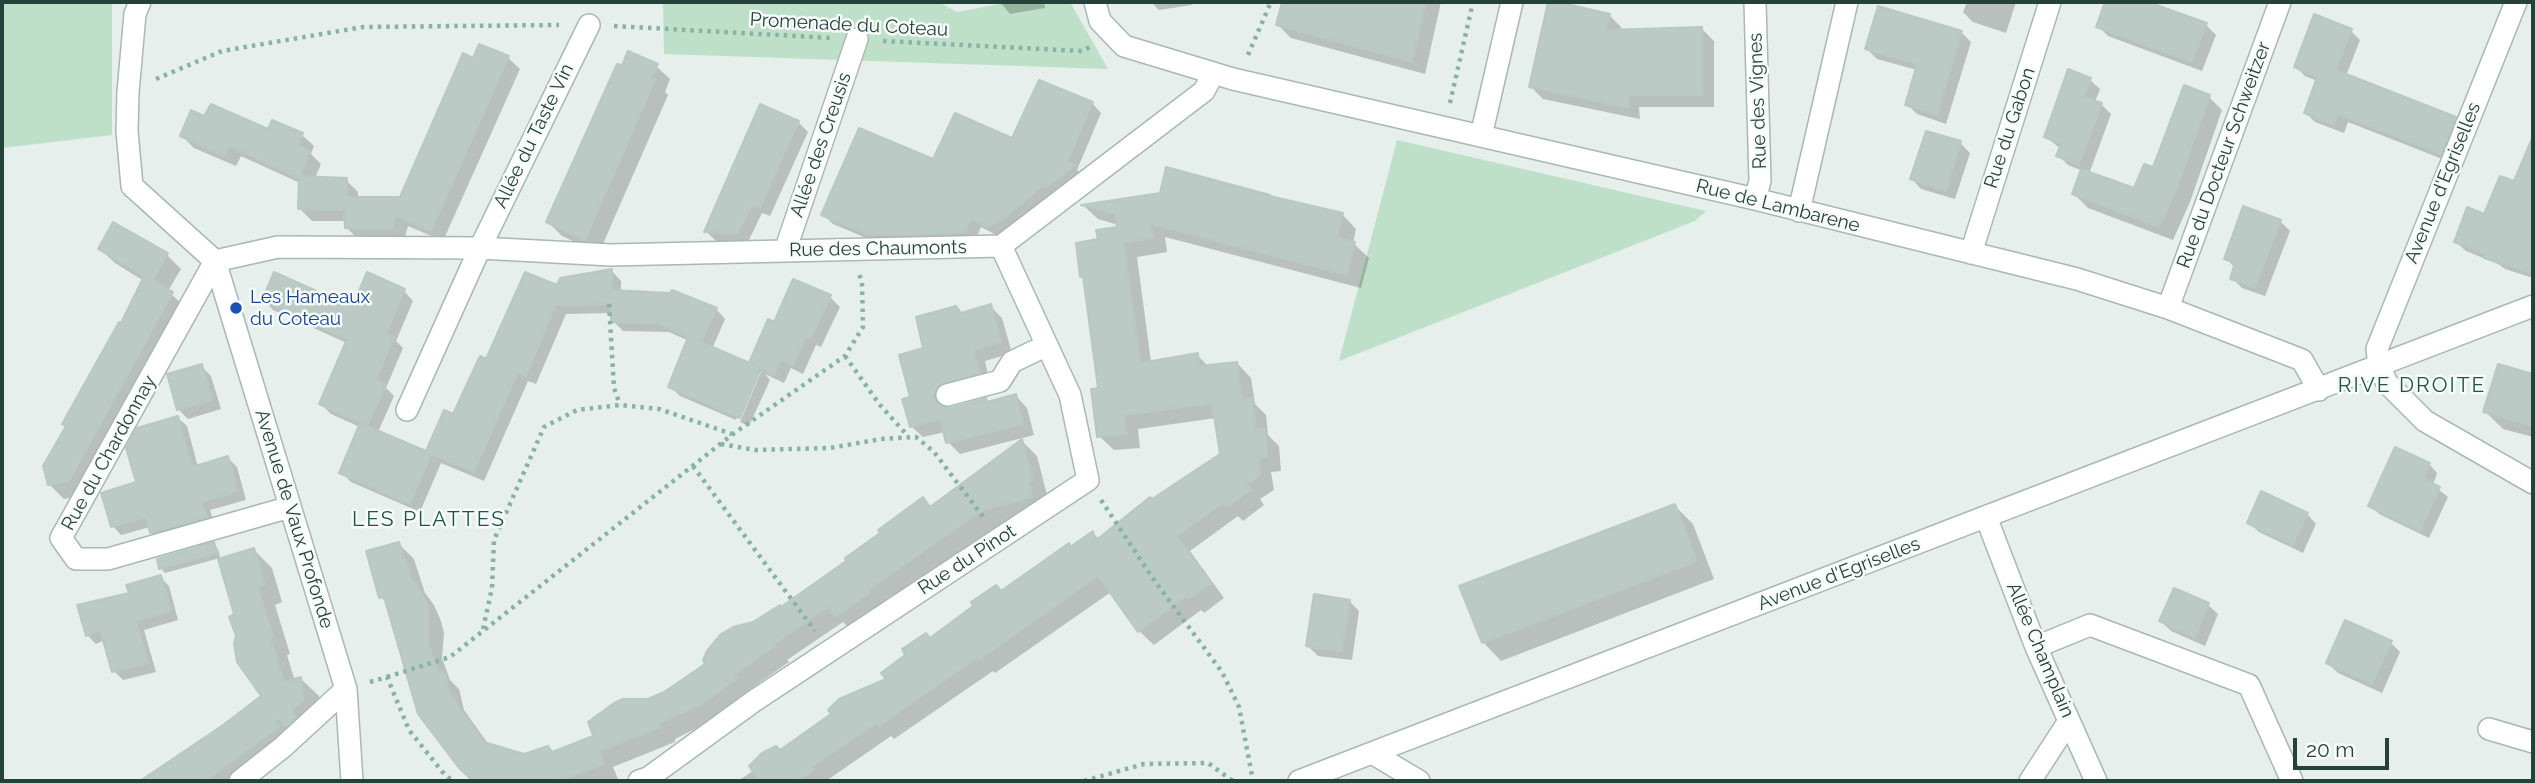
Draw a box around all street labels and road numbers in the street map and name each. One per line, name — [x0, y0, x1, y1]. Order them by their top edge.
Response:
street label: Promenade du Coteau — [749, 8, 949, 42]
street label: Rue des Vignes — [1744, 32, 1772, 170]
street label: Rue du Docteur Schweitzer — [2172, 39, 2276, 271]
street label: Allée du Taste Vin — [489, 60, 579, 212]
street label: Rue du Gabon — [1980, 65, 2040, 191]
street label: Allée des Creusis — [786, 70, 856, 220]
street label: Avenue d'Egriselles — [2400, 99, 2486, 267]
street label: Rue de Lambarene — [1694, 175, 1862, 237]
street label: Rue des Chaumonts — [789, 236, 967, 262]
street label: Rue du Chardonnay — [57, 371, 161, 535]
street label: Avenue de Vaux Profonde — [250, 407, 338, 631]
street label: Rue du Pinot — [914, 520, 1020, 600]
street label: Avenue d'Egriselles — [1755, 533, 1923, 615]
street label: Allée Champlain — [2001, 579, 2079, 721]

